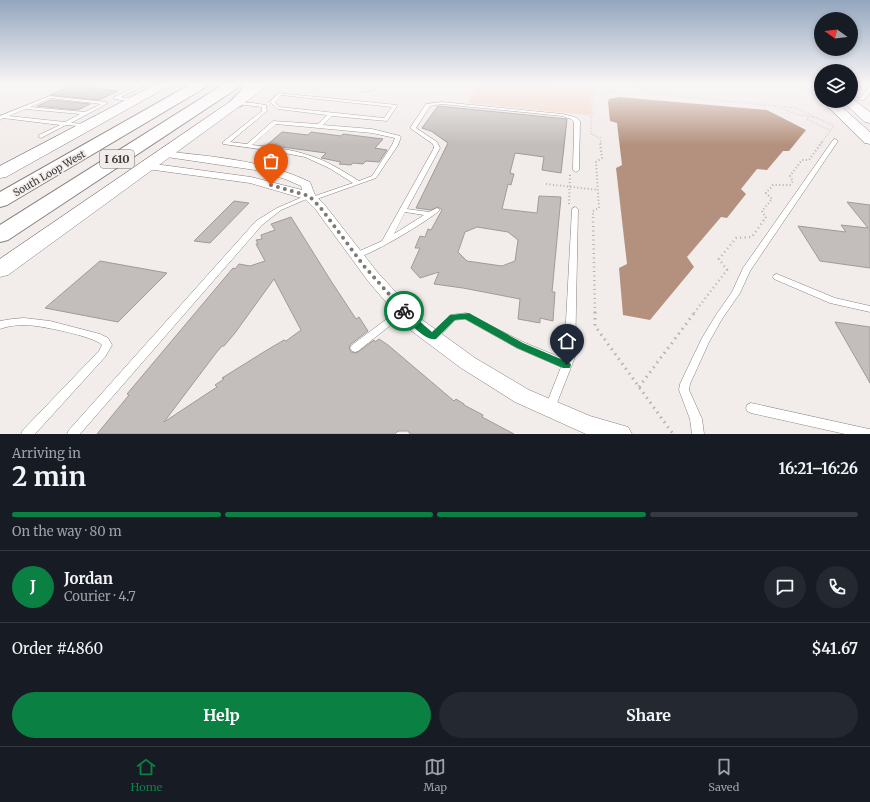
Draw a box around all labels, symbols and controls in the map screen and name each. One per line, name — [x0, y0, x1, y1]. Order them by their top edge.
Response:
north arrow — [814, 12, 858, 56]
map controls — [814, 12, 858, 108]
button: layers — [814, 64, 858, 108]
pin — [254, 144, 288, 185]
street label: South Loop West — [11, 147, 88, 199]
road number: I 610 — [100, 150, 134, 168]
icon: bag — [260, 150, 282, 172]
courier — [384, 291, 424, 331]
icon: bike — [393, 300, 415, 322]
pin — [550, 324, 584, 365]
icon: home — [556, 330, 578, 352]
text: Arriving in — [12, 445, 81, 462]
text: 16:21–16:26 — [779, 459, 858, 478]
text: 2 min — [12, 460, 86, 493]
text: On the way · 80 m — [12, 523, 122, 540]
button: chat — [764, 566, 806, 608]
button: phone — [816, 566, 858, 608]
text: Jordan — [64, 569, 113, 588]
text: J — [30, 577, 36, 596]
text: Courier · 4.7 — [64, 588, 136, 605]
text: Order #4860 — [12, 639, 103, 658]
text: $41.67 — [812, 639, 858, 658]
button: Help — [12, 692, 431, 738]
button: Share — [439, 692, 858, 738]
tab: Home — [131, 756, 162, 794]
tab: Map — [424, 756, 447, 794]
tab: Saved — [708, 756, 739, 794]

